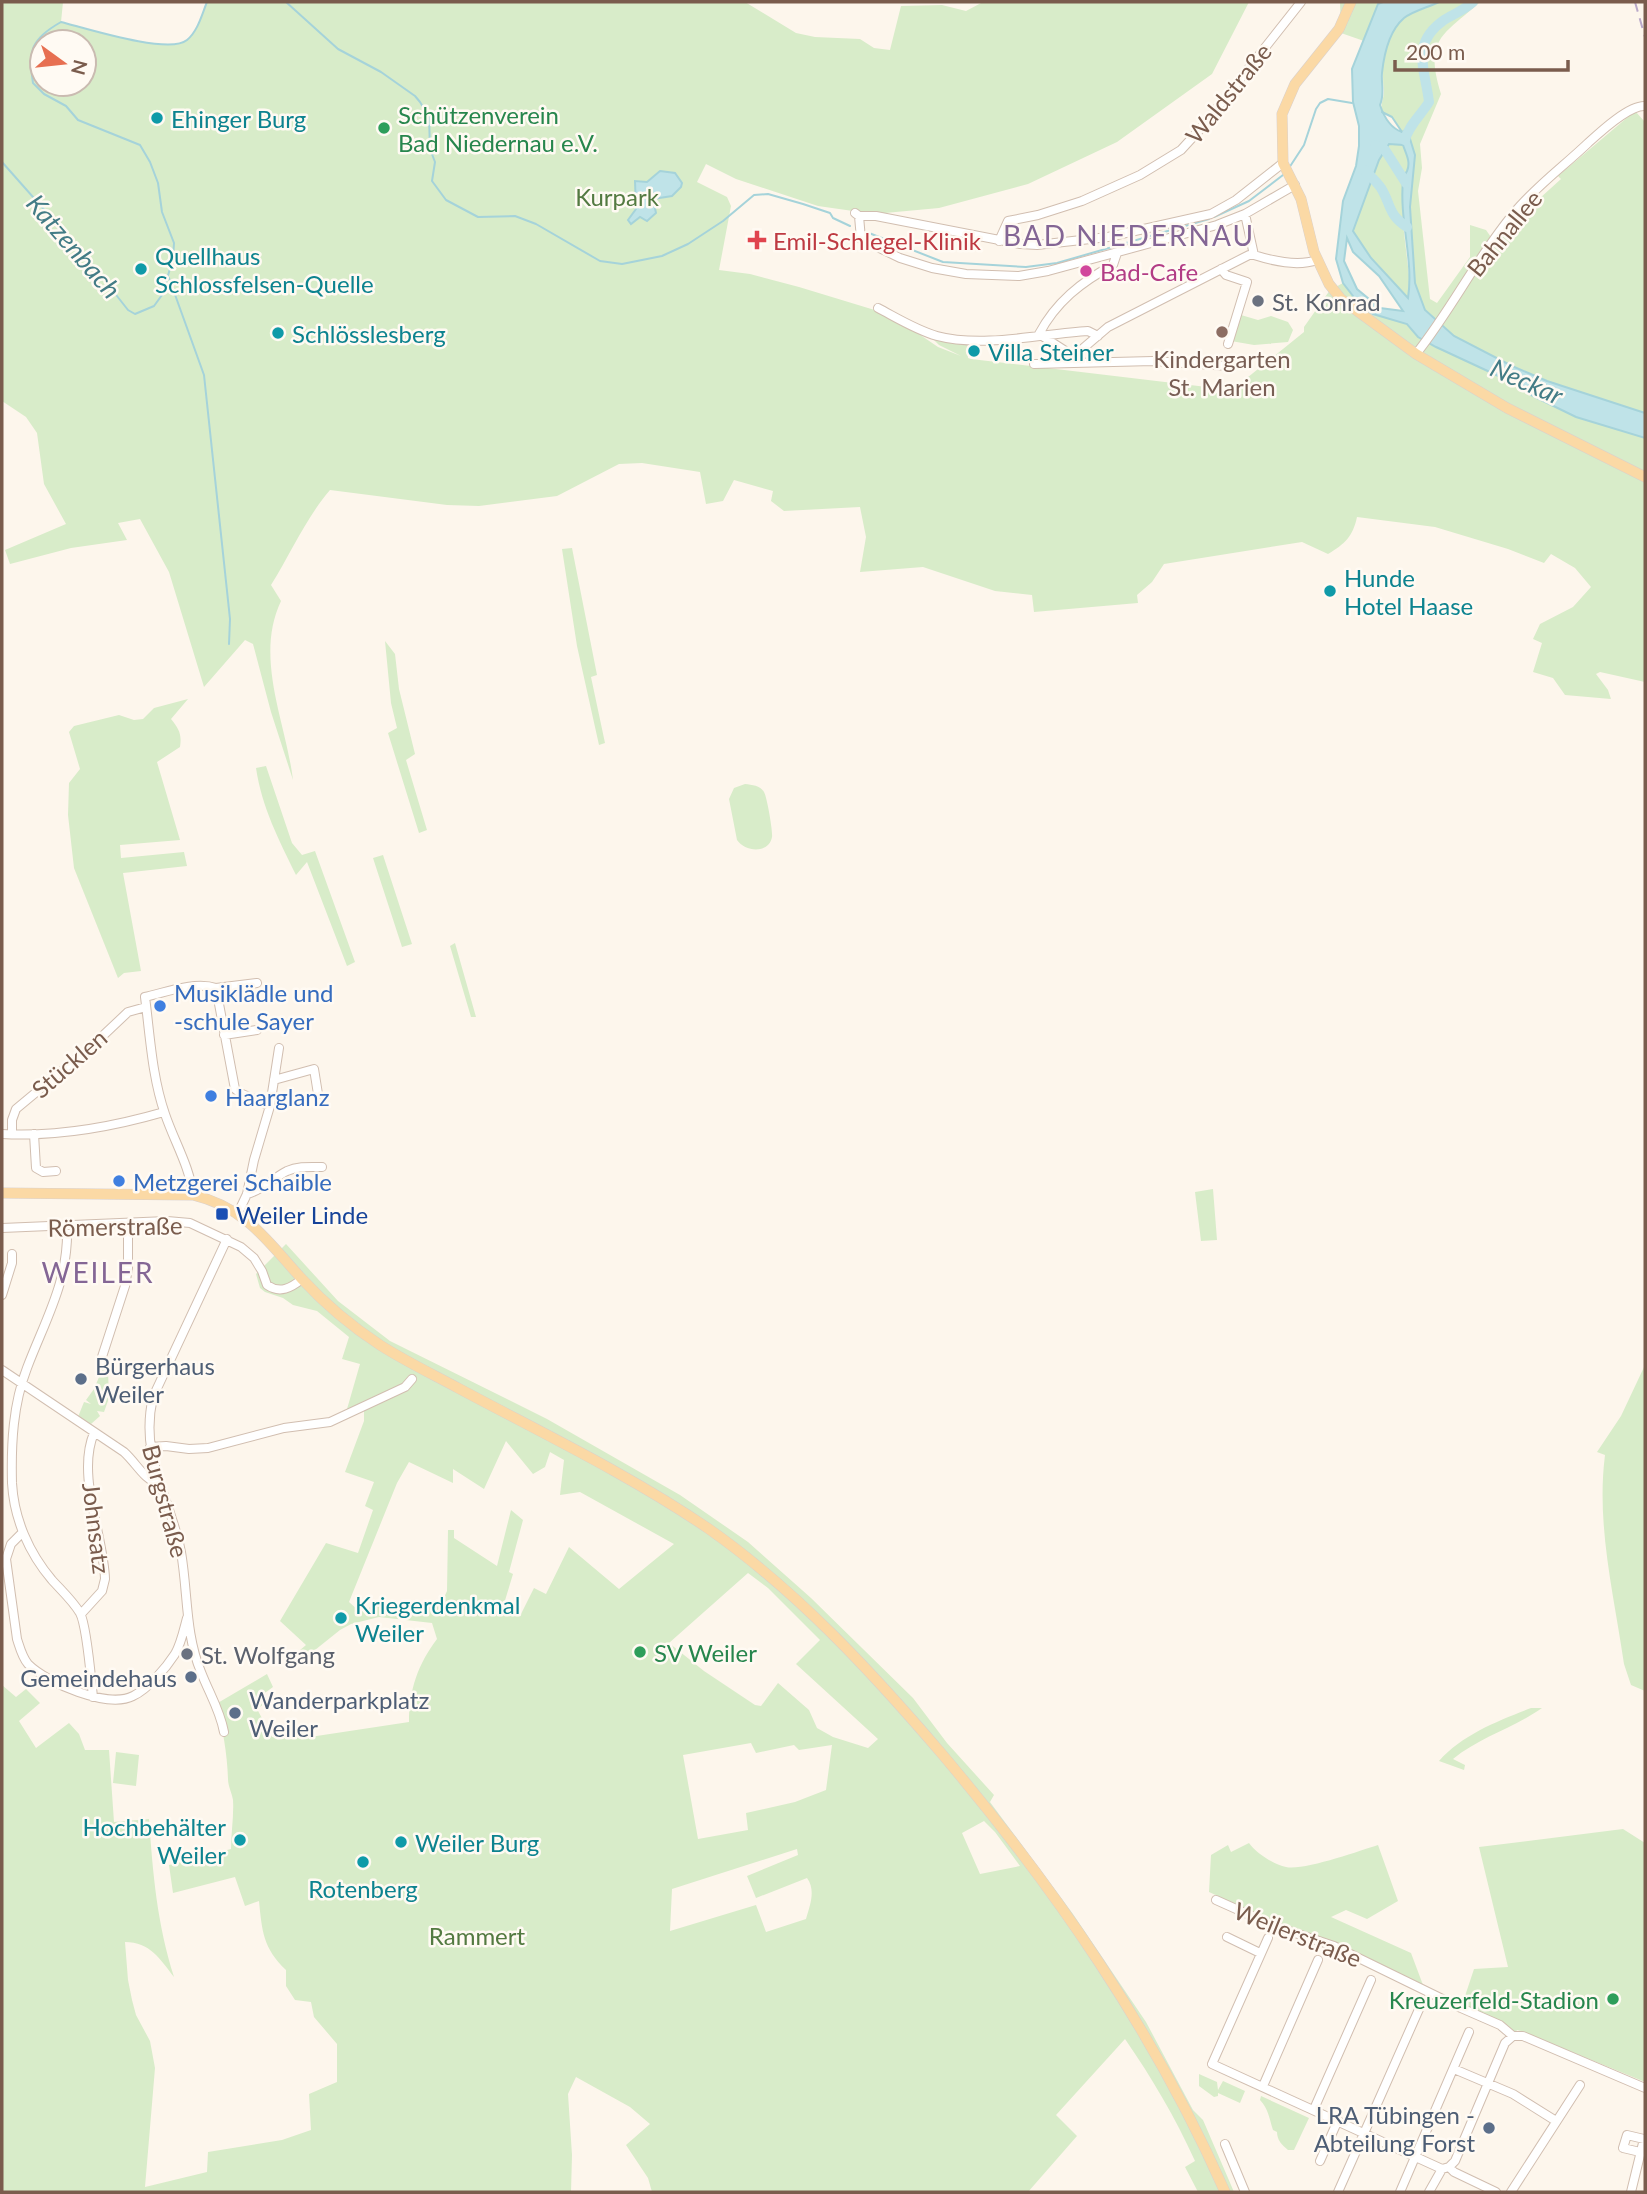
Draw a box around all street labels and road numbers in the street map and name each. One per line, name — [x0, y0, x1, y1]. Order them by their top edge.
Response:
street label: Waldstraße — [1179, 37, 1277, 149]
street label: Bahnallee — [1460, 184, 1548, 282]
street label: Stücklen — [26, 1023, 112, 1103]
street label: Römerstraße — [47, 1210, 183, 1242]
street label: Burgstraße — [137, 1441, 195, 1561]
street label: Johnsatz — [77, 1481, 117, 1575]
street label: Weilerstraße — [1230, 1895, 1366, 1973]

